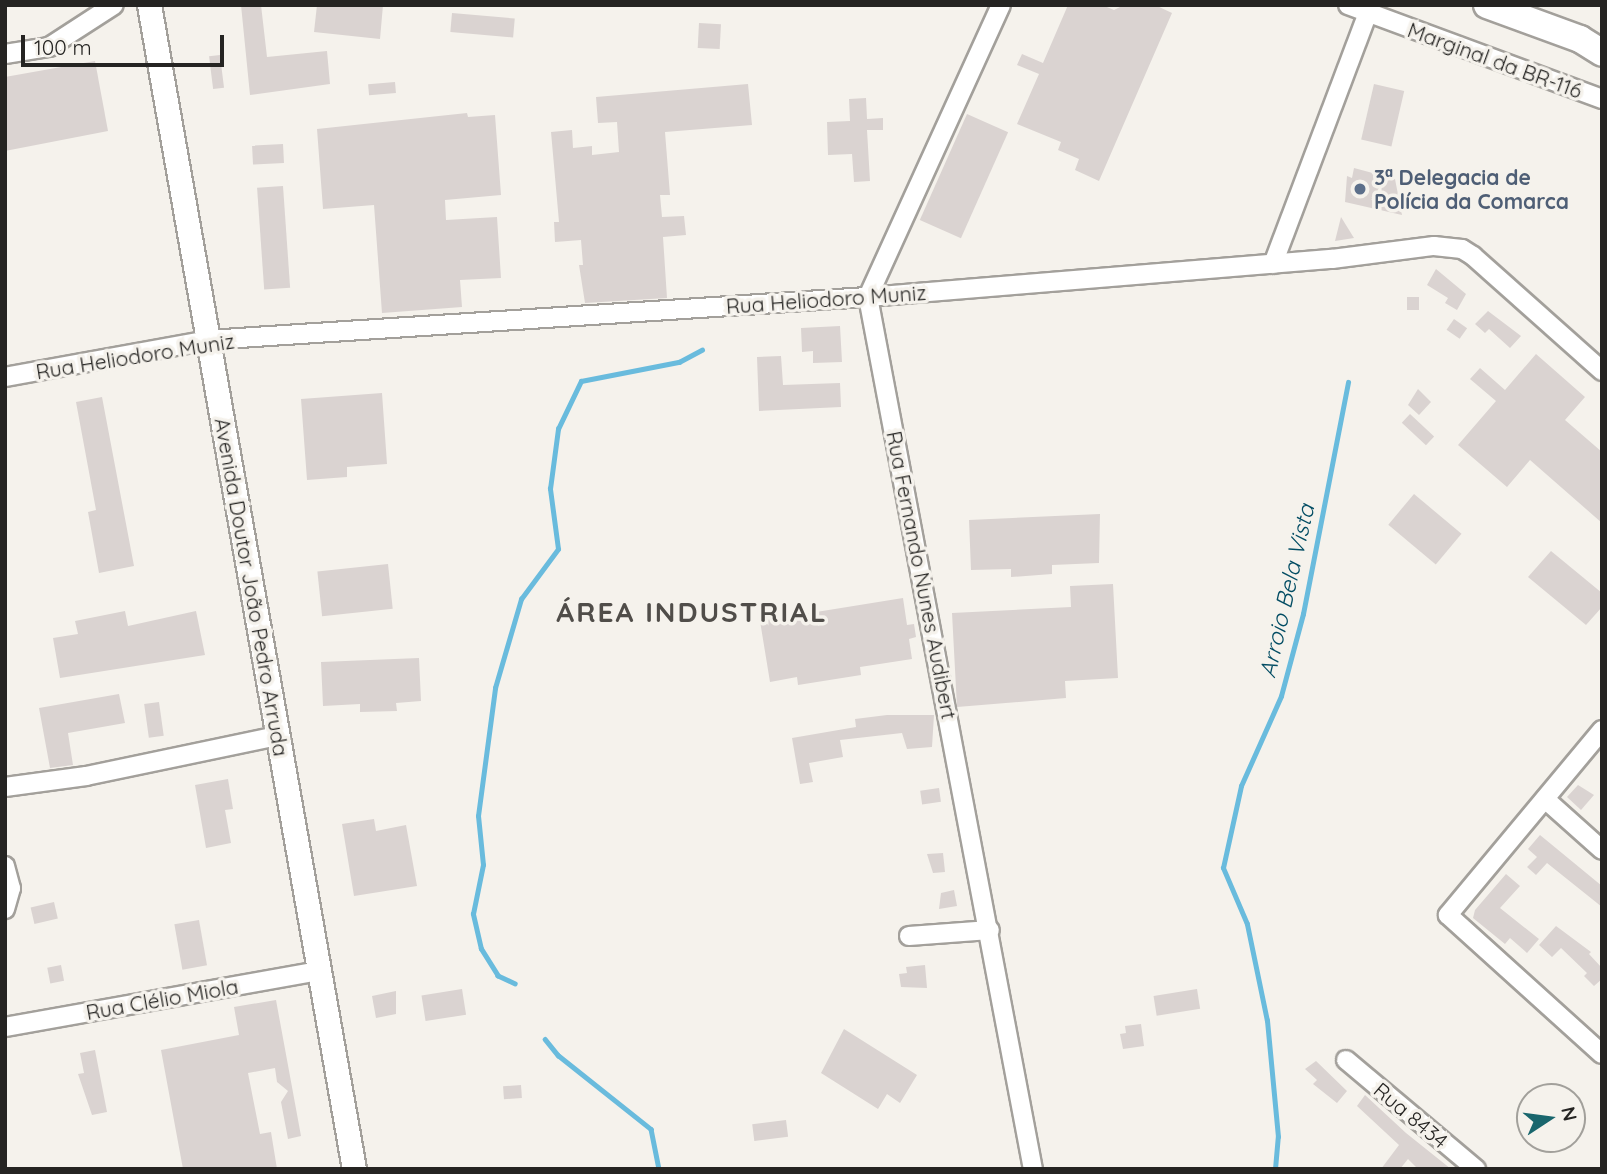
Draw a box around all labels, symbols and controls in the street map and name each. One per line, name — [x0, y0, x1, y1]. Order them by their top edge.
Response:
street label: Marginal da BR-116 — [1404, 17, 1586, 103]
scale bar — [24, 21, 228, 65]
text: 100 m — [34, 34, 92, 60]
place label: 3ª Delegacia de Polícia da Comarca — [1374, 164, 1569, 214]
marker: 3ª Delegacia de Polícia da Comarca — [1352, 181, 1368, 197]
street label: Rua Heliodoro Muniz — [725, 279, 927, 319]
street label: Rua Heliodoro Muniz — [34, 328, 236, 384]
street label: Avenida Doutor João Pedro Arruda — [210, 416, 294, 758]
street label: Rua Fernando Nunes Audibert — [882, 429, 962, 721]
water label: Arroio Bela Vista — [1254, 502, 1320, 680]
district label: ÁREA INDUSTRIAL — [558, 595, 826, 629]
street label: Rua Clélio Miola — [84, 973, 240, 1025]
street label: Rua 8434 — [1369, 1077, 1453, 1153]
north arrow — [1516, 1083, 1586, 1153]
text: N — [1556, 1104, 1583, 1123]

